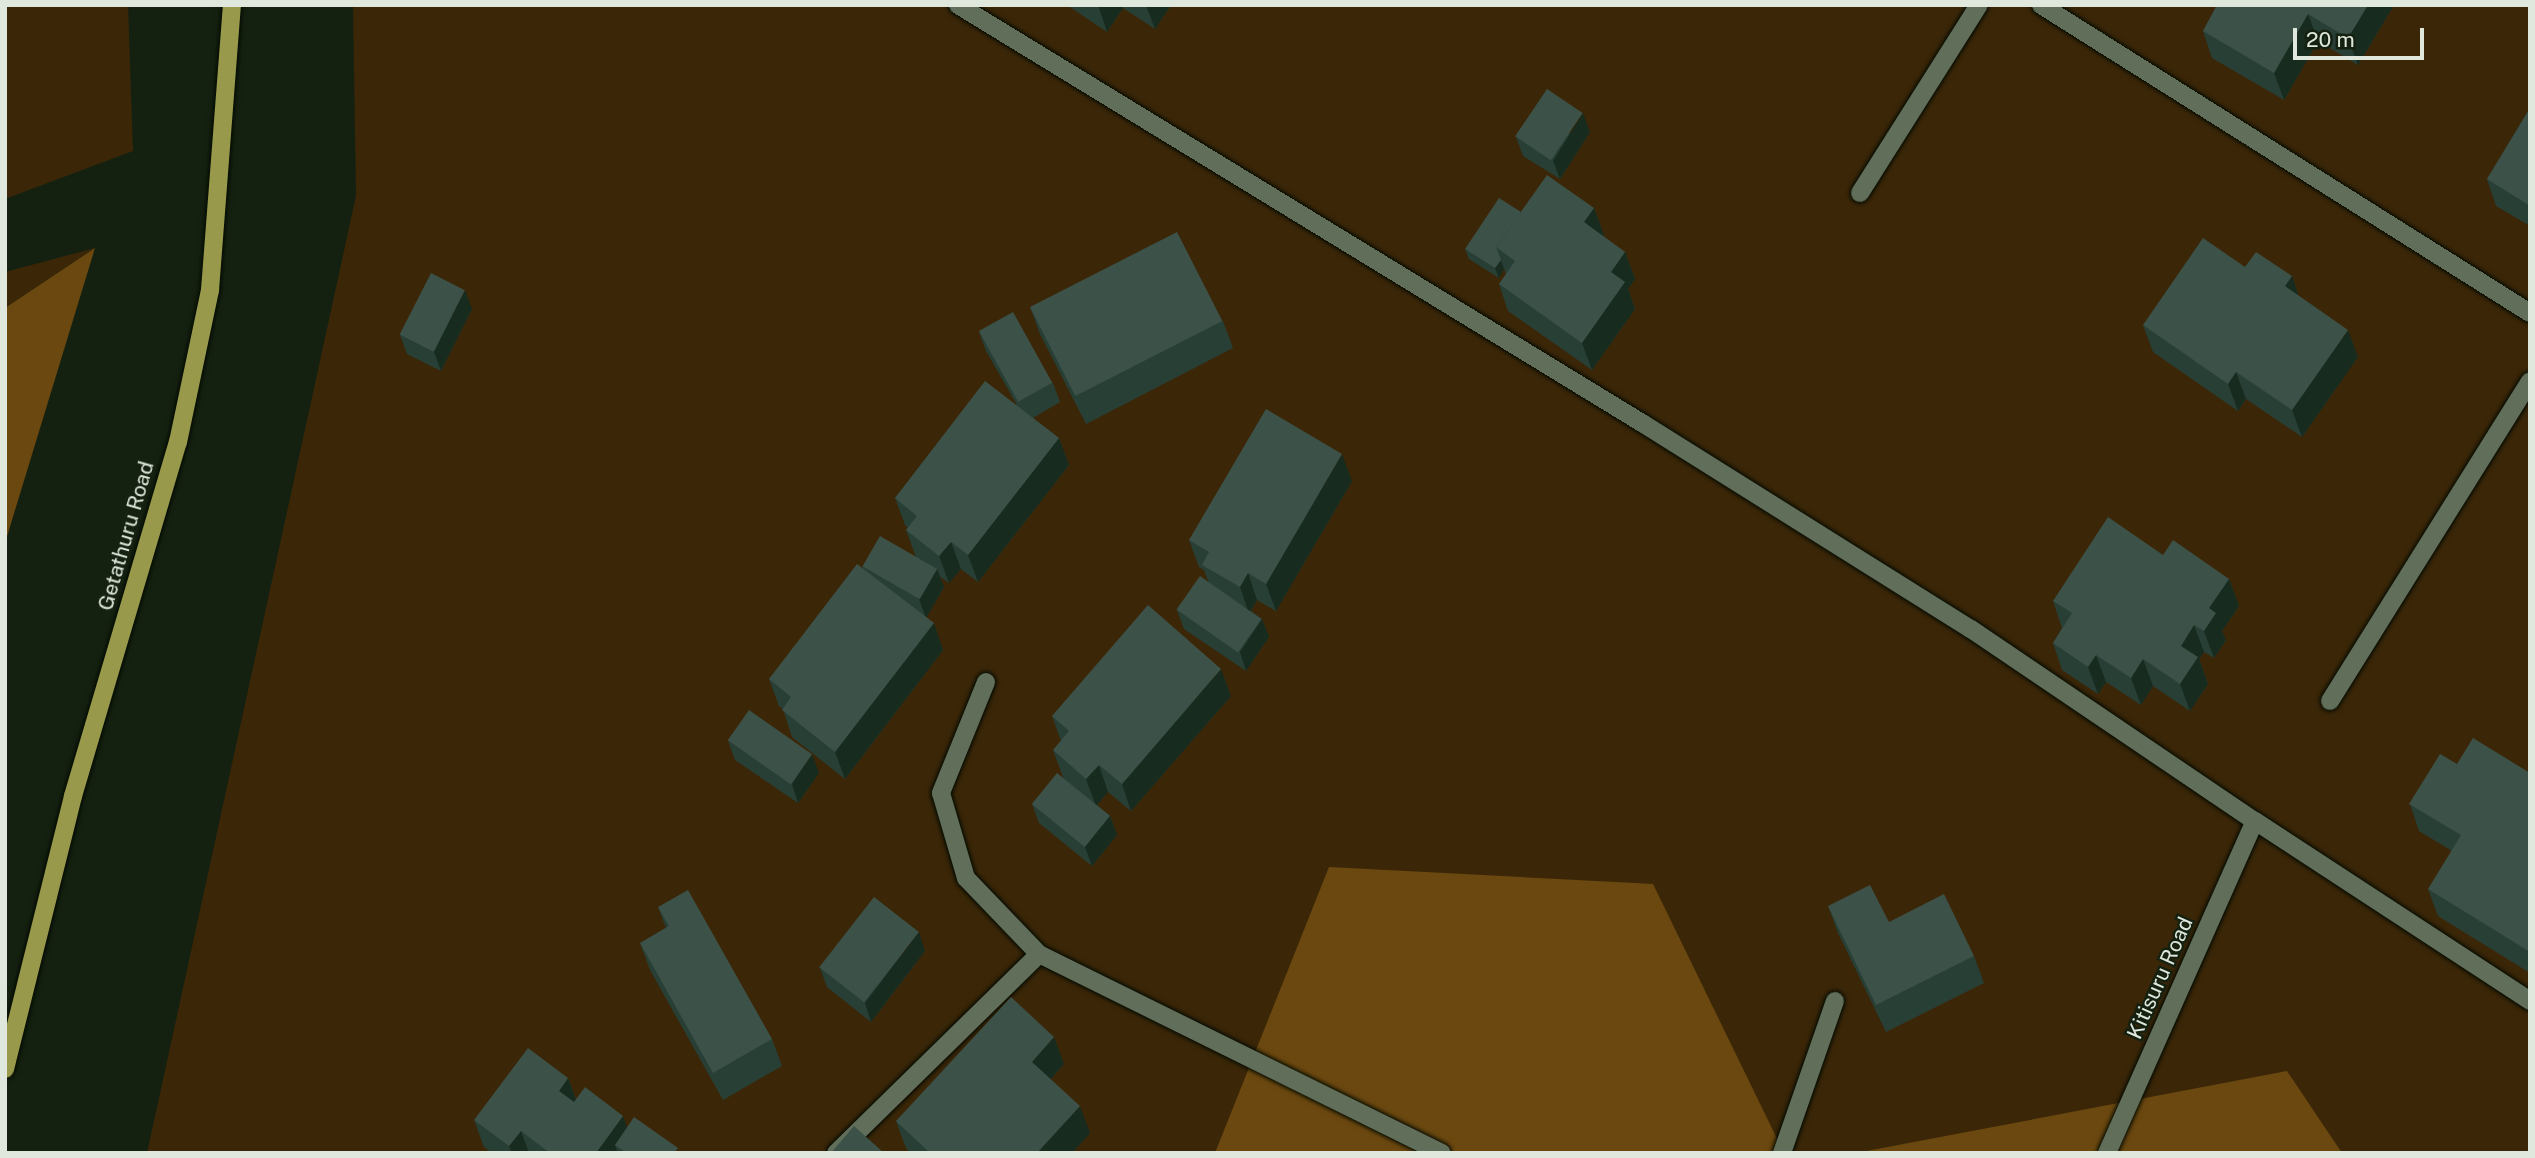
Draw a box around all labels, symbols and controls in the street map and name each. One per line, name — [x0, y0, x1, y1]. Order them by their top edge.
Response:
scale bar — [2297, 14, 2428, 58]
text: 20 m — [2306, 27, 2355, 52]
street label: Getathuru Road — [93, 459, 159, 613]
street label: Kitisuru Road — [2122, 913, 2198, 1043]

